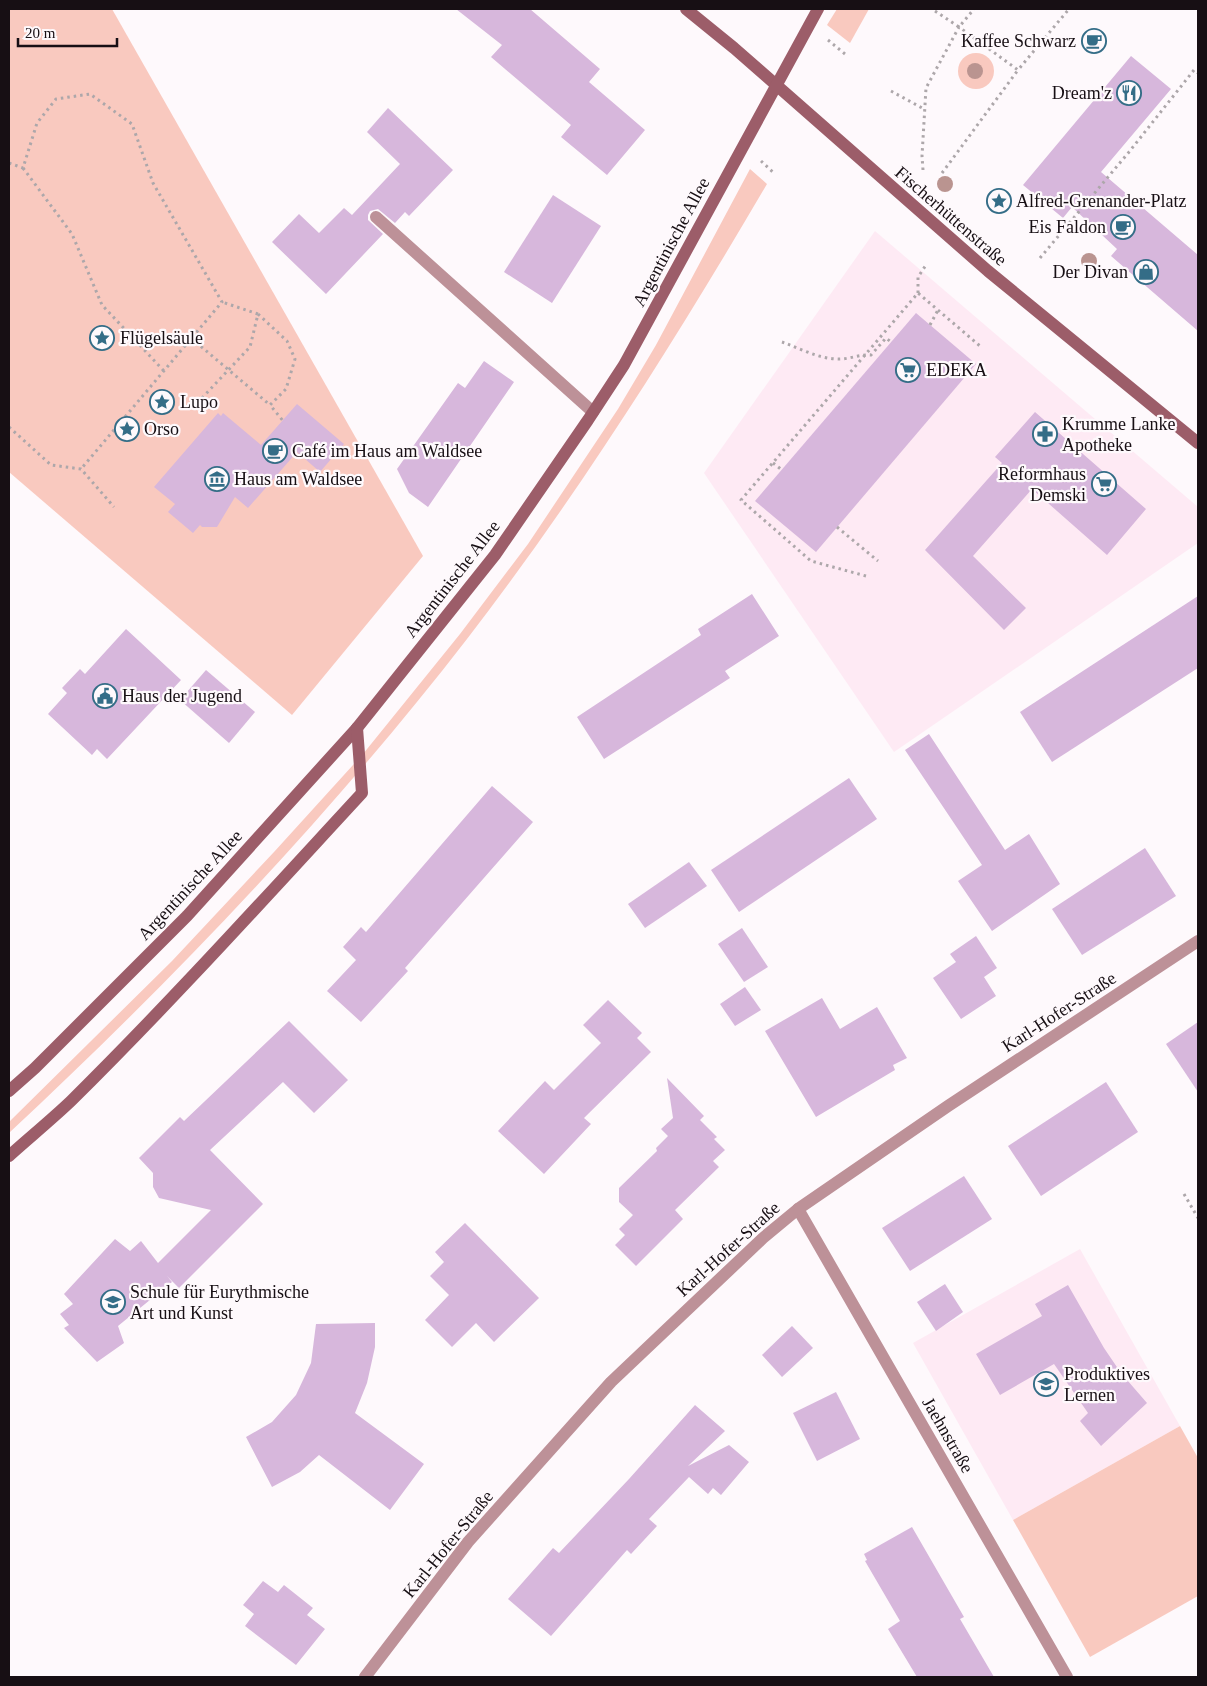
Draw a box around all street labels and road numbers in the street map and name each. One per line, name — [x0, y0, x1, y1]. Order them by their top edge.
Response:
street label: Fischerhüttenstraße — [891, 162, 1011, 270]
street label: Argentinische Allee — [629, 174, 713, 310]
street label: Argentinische Allee — [400, 516, 504, 642]
street label: Argentinische Allee — [134, 826, 246, 944]
street label: Karl-Hofer-Straße — [998, 968, 1120, 1056]
street label: Karl-Hofer-Straße — [672, 1198, 784, 1300]
street label: Jaehnstraße — [918, 1394, 978, 1476]
street label: Karl-Hofer-Straße — [399, 1487, 497, 1601]

